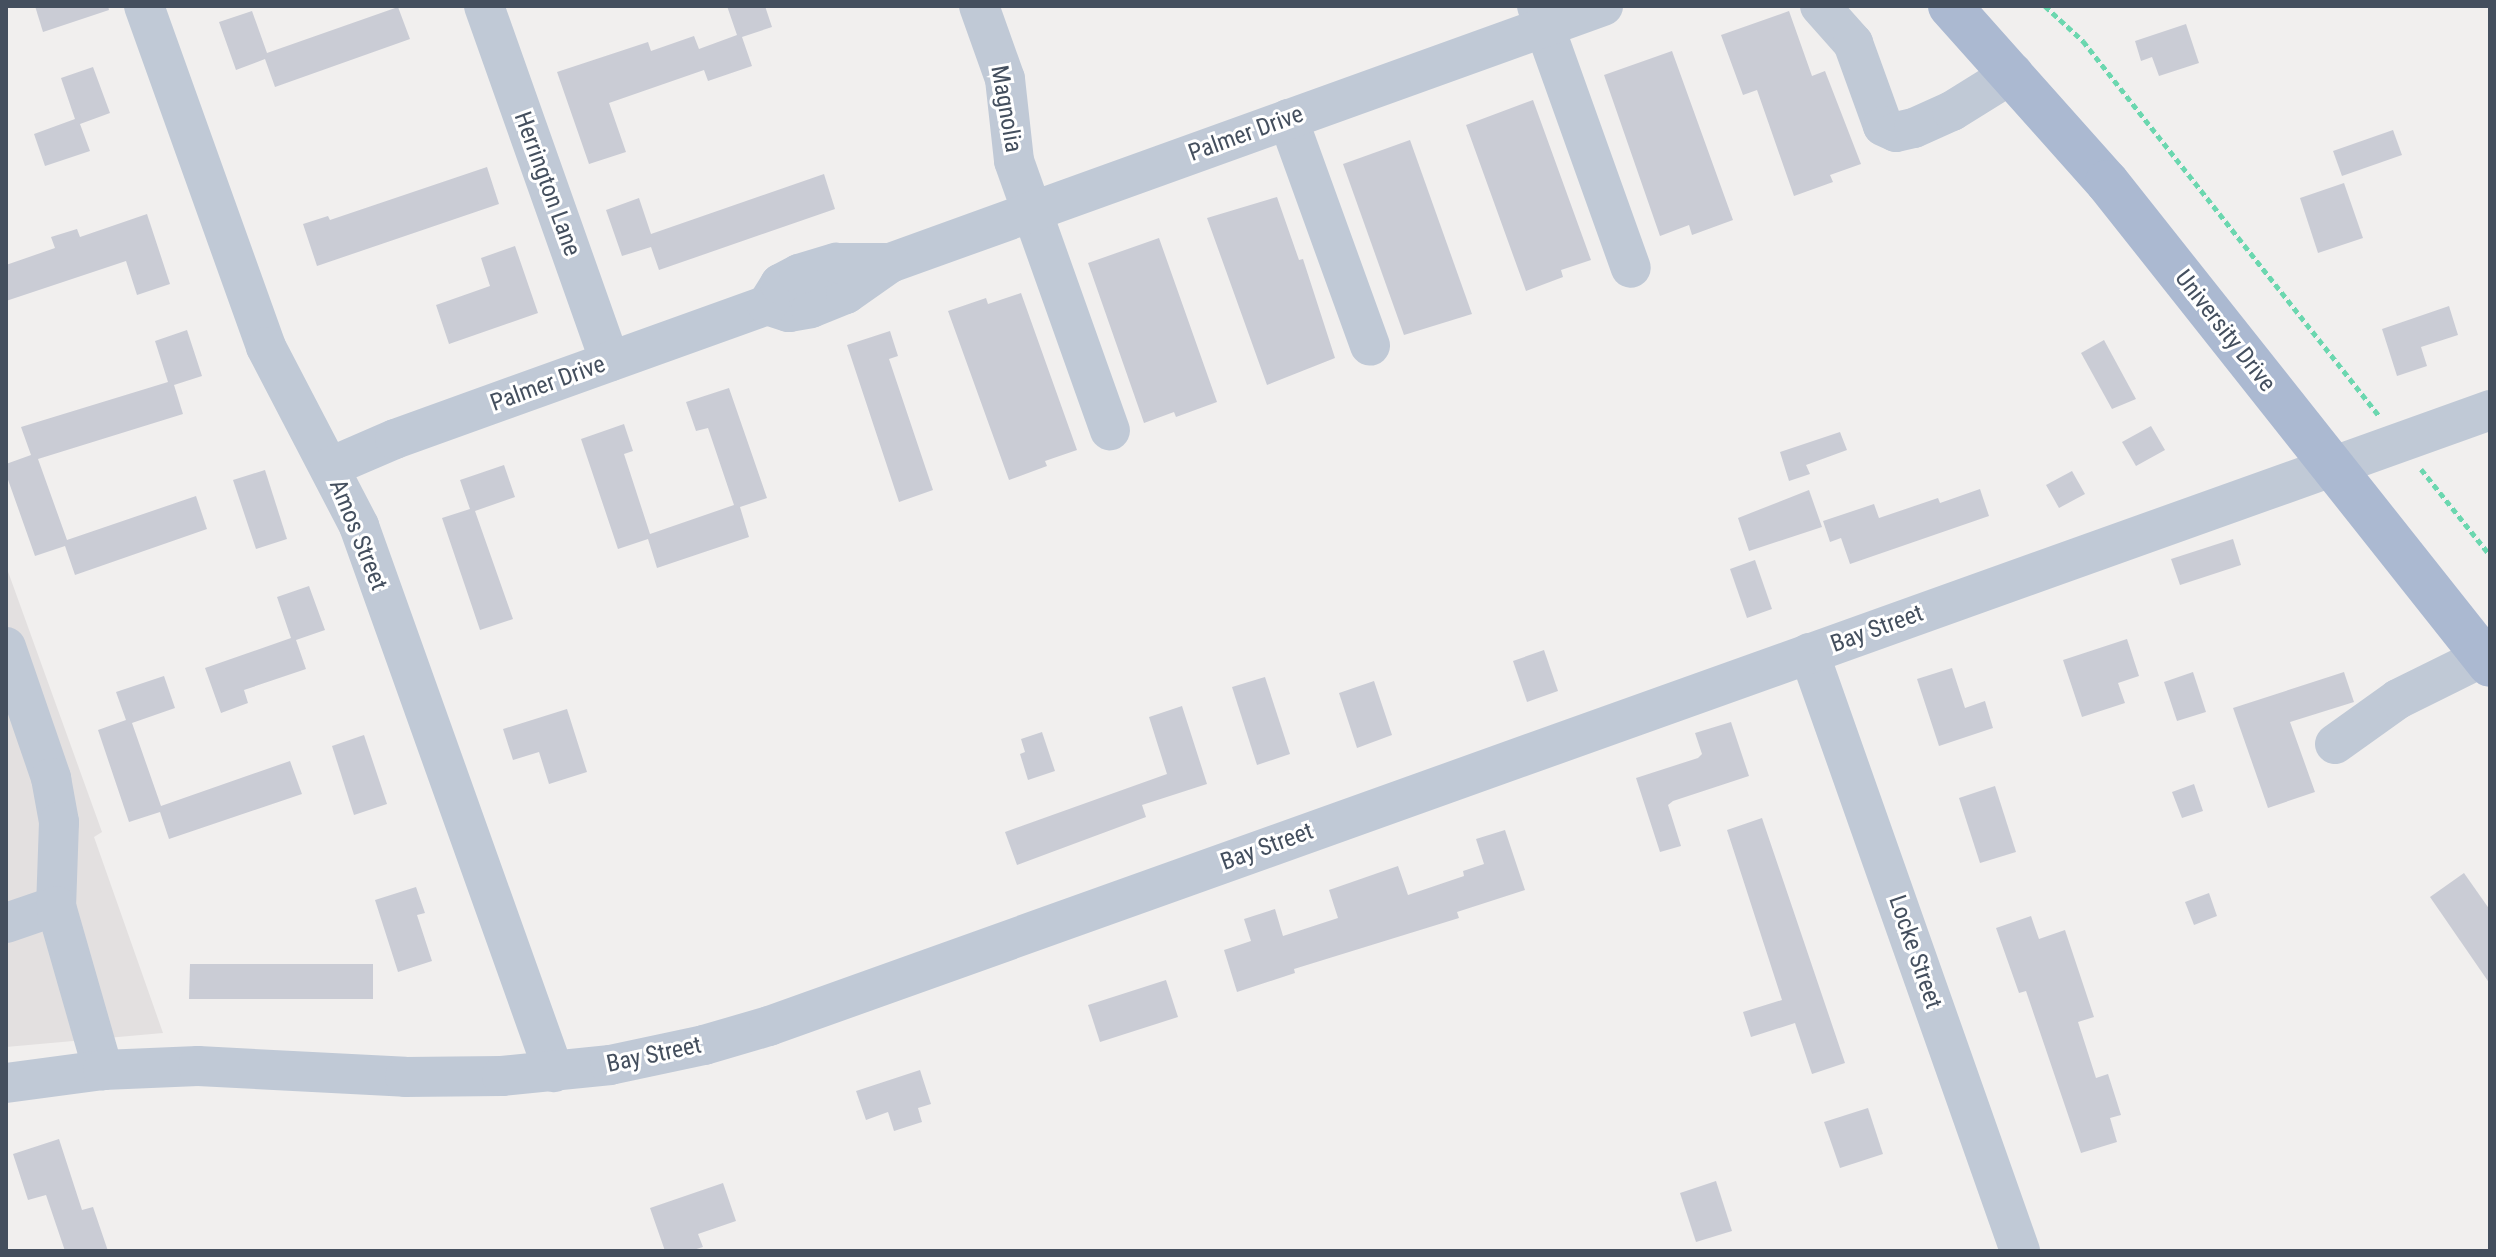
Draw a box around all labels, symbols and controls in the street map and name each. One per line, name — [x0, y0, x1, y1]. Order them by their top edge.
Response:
street label: Magnolia — [984, 63, 1028, 155]
street label: Palmer Drive — [1185, 100, 1307, 168]
street label: Herrington Lane — [508, 108, 586, 260]
street label: University Drive — [2169, 265, 2281, 397]
street label: Palmer Drive — [487, 350, 609, 418]
street label: Amos Street — [323, 476, 393, 594]
street label: Bay Street — [1827, 599, 1927, 659]
street label: Bay Street — [1217, 817, 1317, 877]
street label: Locke Street — [1882, 891, 1948, 1013]
street label: Bay Street — [604, 1031, 704, 1079]

